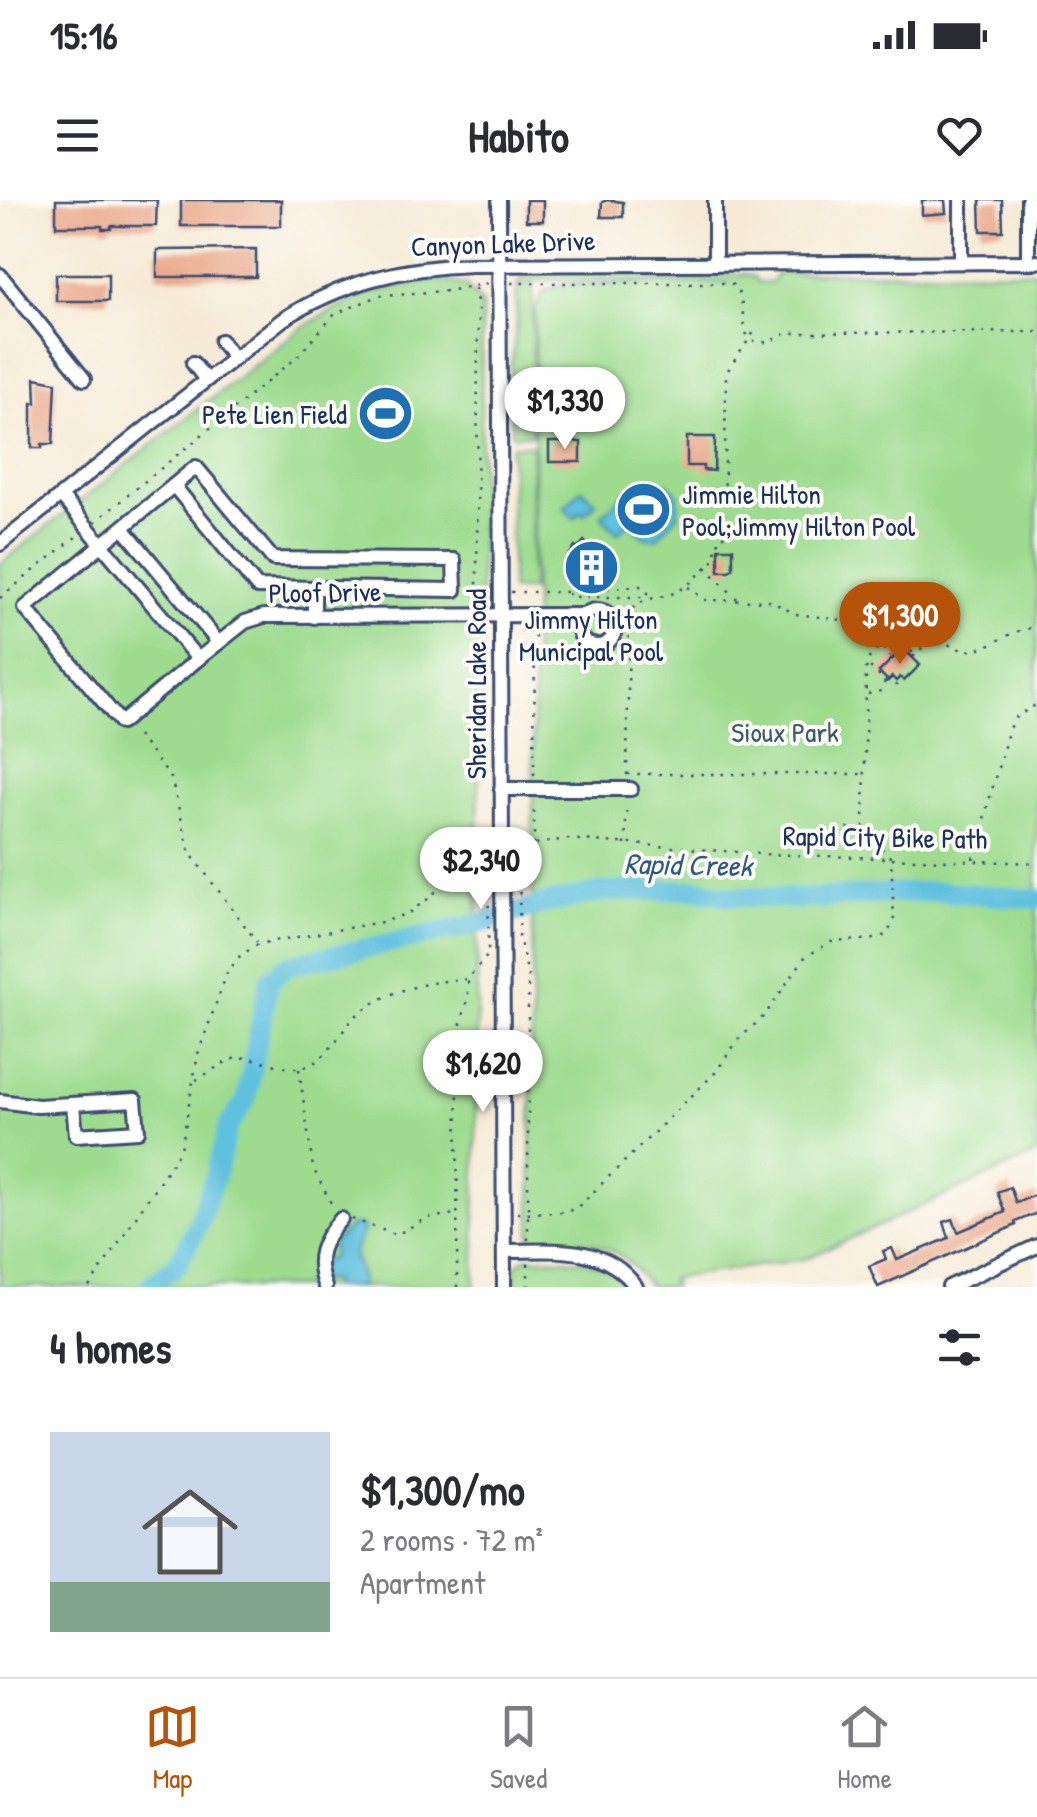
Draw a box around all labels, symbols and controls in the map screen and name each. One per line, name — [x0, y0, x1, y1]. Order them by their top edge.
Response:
text: 15:16 — [50, 9, 118, 61]
text: Habito — [468, 105, 569, 166]
icon: menu — [50, 108, 105, 163]
icon: heart — [932, 108, 987, 163]
street label: Canyon Lake Drive — [410, 221, 596, 265]
pin: $1,330 — [484, 367, 646, 452]
text: $1,330 — [526, 378, 604, 421]
sports icon: Pete Lien Field — [356, 384, 416, 444]
place label: Pete Lien Field — [202, 395, 347, 433]
place label: Jimmie Hilton Pool;Jimmy Hilton Pool — [682, 475, 916, 545]
sports icon: Jimmie Hilton Pool;Jimmy Hilton Pool — [613, 480, 673, 540]
building icon: Jimmy Hilton Municipal Pool — [561, 538, 621, 598]
street label: Ploof Drive — [268, 572, 382, 612]
pin: $1,300 — [819, 582, 981, 667]
street label: Sheridan Lake Road — [457, 589, 495, 779]
text: $1,300 — [861, 593, 939, 636]
place label: Jimmy Hilton Municipal Pool — [519, 600, 664, 670]
park label: Sioux Park — [731, 713, 839, 751]
street label: Rapid City Bike Path — [783, 816, 988, 858]
pin: $2,340 — [400, 827, 562, 912]
text: $2,340 — [442, 838, 520, 881]
water label: Rapid Creek — [624, 843, 755, 886]
pin: $1,620 — [402, 1030, 564, 1115]
text: $1,620 — [445, 1041, 521, 1084]
text: 4 homes — [50, 1319, 171, 1376]
icon: filters — [932, 1320, 987, 1375]
text: $1,300/mo — [360, 1461, 525, 1518]
icon: home — [130, 1472, 250, 1592]
text: 2 rooms · 72 m² — [360, 1518, 543, 1561]
text: Apartment — [360, 1561, 485, 1604]
tab: Map — [145, 1699, 200, 1797]
tab: Saved — [490, 1699, 547, 1797]
tab: Home — [837, 1699, 892, 1797]

